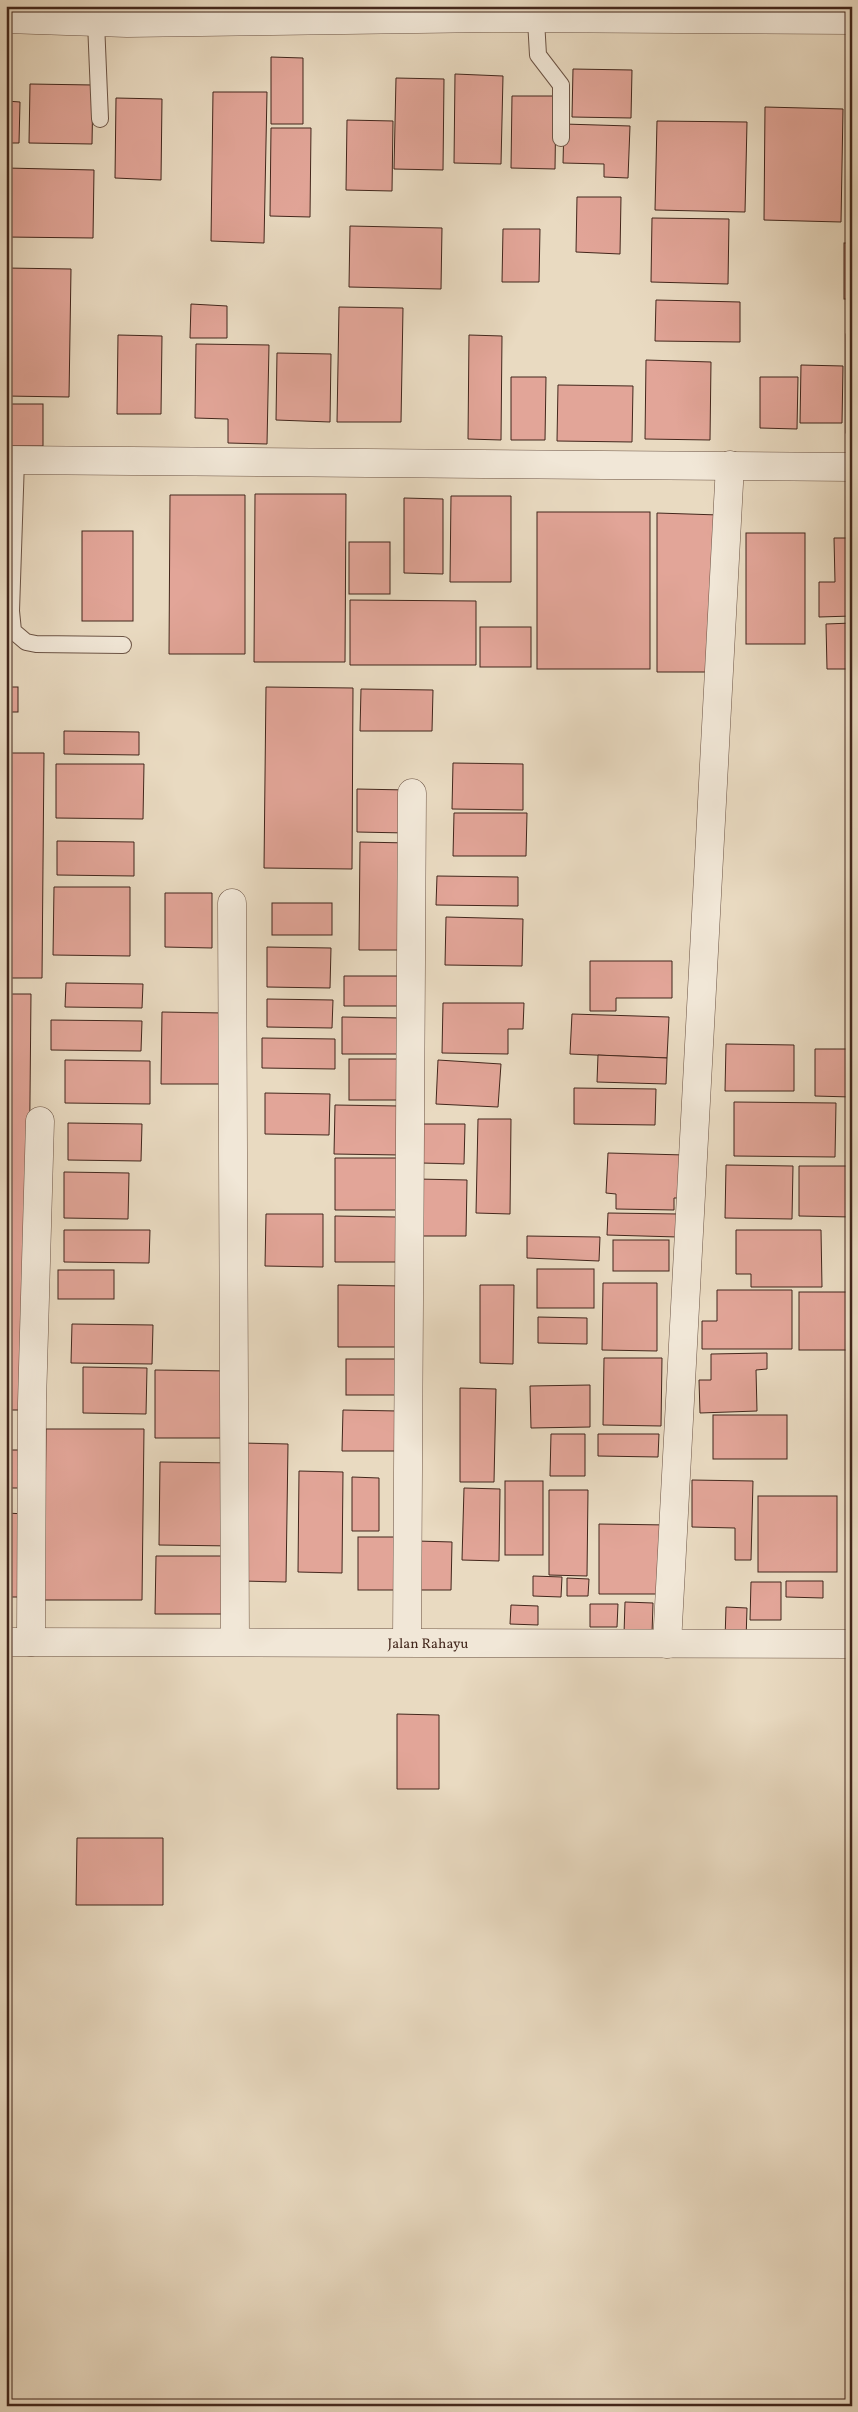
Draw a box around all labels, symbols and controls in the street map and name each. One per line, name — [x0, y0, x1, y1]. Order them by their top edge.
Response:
street label: Jalan Rahayu — [388, 1635, 469, 1654]

